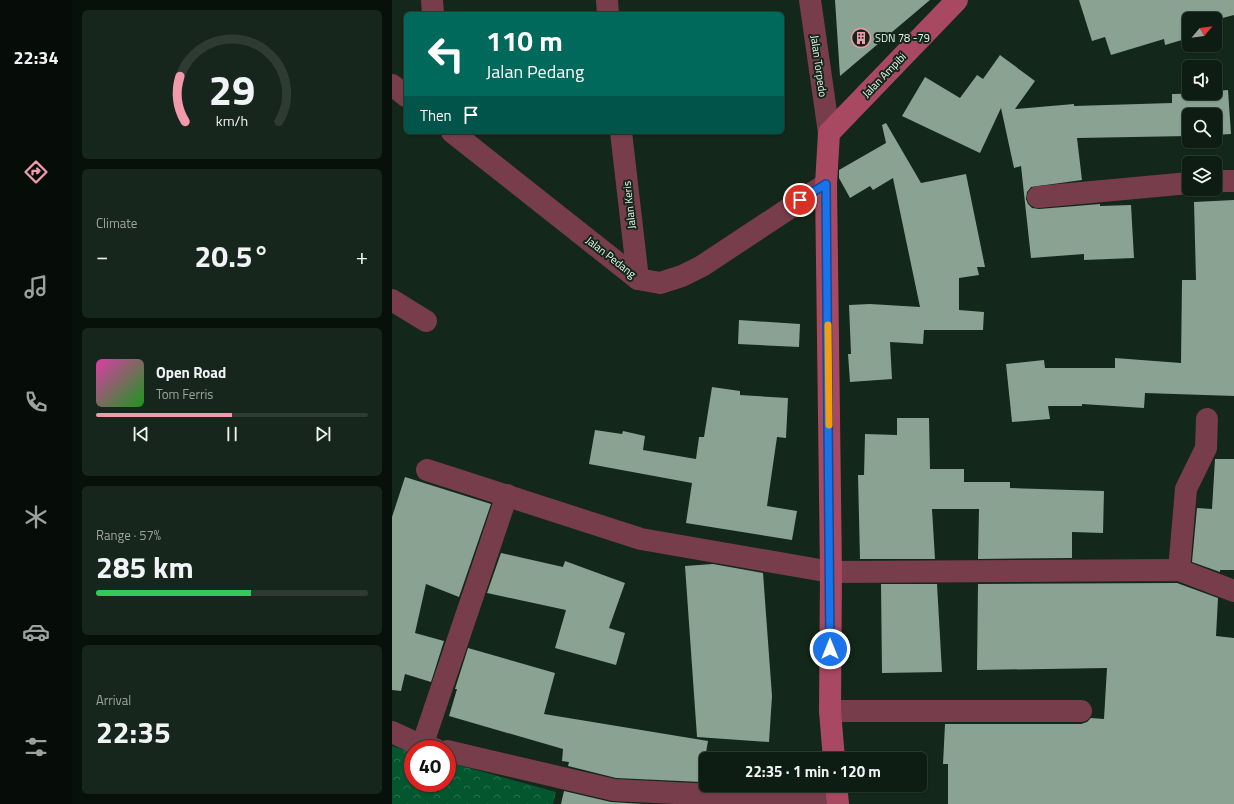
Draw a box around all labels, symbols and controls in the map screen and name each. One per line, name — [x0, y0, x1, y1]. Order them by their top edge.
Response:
north arrow — [1182, 12, 1222, 52]
map controls — [1182, 12, 1222, 196]
text: 110 m — [486, 19, 563, 62]
building icon: SDN 78 -79 — [850, 27, 872, 49]
icon: left — [420, 28, 472, 80]
place label: SDN 78 -79 — [875, 30, 930, 46]
street label: Jalan Torpedo — [807, 34, 831, 98]
text: 22:34 — [14, 44, 58, 71]
street label: Jalan Ampibi — [858, 49, 910, 101]
text: 29 — [209, 58, 255, 121]
text: Jalan Pedang — [486, 58, 584, 85]
button: sound — [1182, 60, 1222, 100]
text: Then — [420, 104, 452, 127]
icon: arrive — [460, 104, 482, 126]
button: search — [1182, 108, 1222, 148]
text: km/h — [216, 110, 248, 132]
button: layers — [1182, 156, 1222, 196]
icon: directions — [22, 158, 50, 186]
street label: Jalan Keris — [619, 180, 639, 230]
pin — [783, 183, 817, 217]
icon: arrive — [789, 189, 811, 211]
text: Climate — [96, 213, 137, 233]
street label: Jalan Pedang — [582, 232, 640, 282]
text: 20.5° — [195, 233, 269, 279]
text: − — [96, 239, 108, 273]
text: + — [356, 239, 368, 273]
icon: music — [22, 273, 50, 301]
text: Open Road — [156, 361, 226, 384]
text: Tom Ferris — [156, 384, 213, 404]
icon: phone — [22, 388, 50, 416]
icon: previous — [130, 423, 152, 445]
icon: pause — [221, 423, 243, 445]
icon: next — [312, 423, 334, 445]
icon: climate — [22, 503, 50, 531]
text: Range · 57% — [96, 525, 161, 545]
text: 285 km — [96, 544, 194, 590]
icon: car — [22, 618, 50, 646]
position arrow — [809, 628, 851, 670]
text: Arrival — [96, 690, 131, 710]
text: 22:35 — [96, 709, 171, 755]
icon: filters — [22, 733, 50, 761]
speed limit sign: 40 — [404, 740, 456, 792]
text: 22:35 · 1 min · 120 m — [745, 760, 881, 783]

